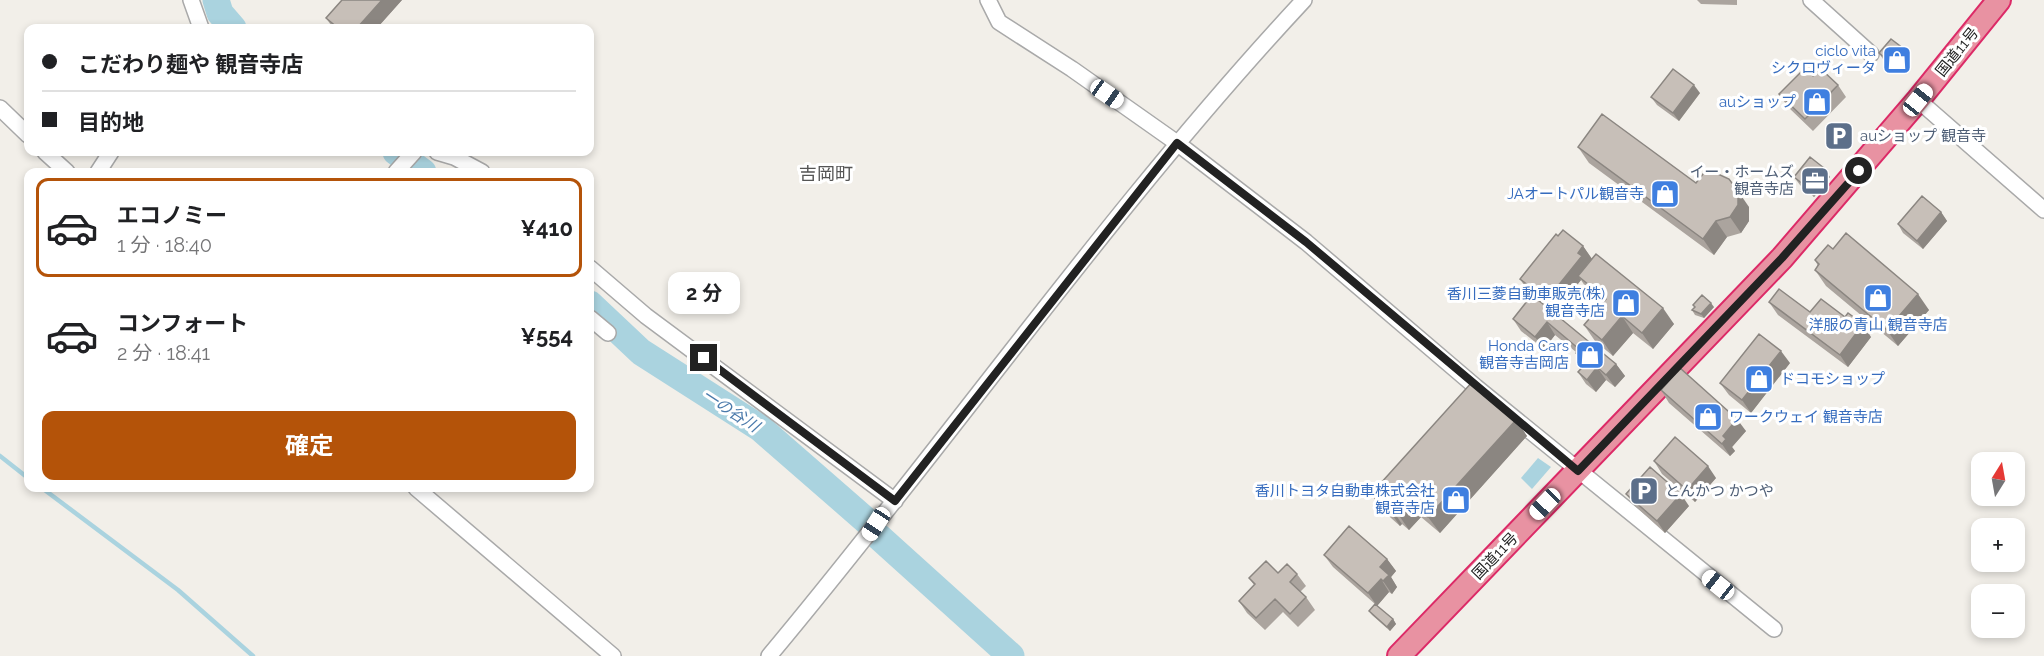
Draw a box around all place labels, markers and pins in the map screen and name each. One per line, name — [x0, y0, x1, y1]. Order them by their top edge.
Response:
place label: ciclo vita シクロヴィータ — [1771, 42, 1876, 77]
shop icon: ciclo vita シクロヴィータ — [1881, 44, 1913, 76]
shop icon: auショップ — [1801, 86, 1833, 118]
place label: auショップ — [1719, 93, 1796, 111]
parking icon: auショップ 観音寺 — [1823, 120, 1855, 152]
place label: auショップ 観音寺 — [1860, 127, 1986, 145]
place label: イー・ホームズ 観音寺店 — [1689, 163, 1794, 198]
office icon: イー・ホームズ 観音寺店 — [1799, 165, 1831, 197]
shop icon: JAオートパル観音寺 — [1649, 178, 1681, 210]
place label: JAオートパル観音寺 — [1507, 185, 1644, 203]
shop icon: 洋服の青山 観音寺店 — [1862, 282, 1894, 314]
place label: 香川三菱自動車販売(株) 観音寺店 — [1447, 285, 1605, 320]
shop icon: 香川三菱自動車販売(株) 観音寺店 — [1610, 287, 1642, 319]
place label: 洋服の青山 観音寺店 — [1809, 316, 1947, 334]
place label: Honda Cars 観音寺吉岡店 — [1479, 337, 1569, 372]
shop icon: Honda Cars 観音寺吉岡店 — [1574, 339, 1606, 371]
shop icon: ドコモショップ — [1743, 363, 1775, 395]
place label: ドコモショップ — [1780, 370, 1885, 388]
shop icon: ワークウェイ 観音寺店 — [1692, 401, 1724, 433]
place label: ワークウェイ 観音寺店 — [1729, 408, 1883, 426]
parking icon: とんかつ かつや — [1628, 475, 1660, 507]
place label: 香川トヨタ自動車株式会社 観音寺店 — [1255, 482, 1435, 517]
place label: とんかつ かつや — [1665, 482, 1774, 500]
shop icon: 香川トヨタ自動車株式会社 観音寺店 — [1440, 484, 1472, 516]

